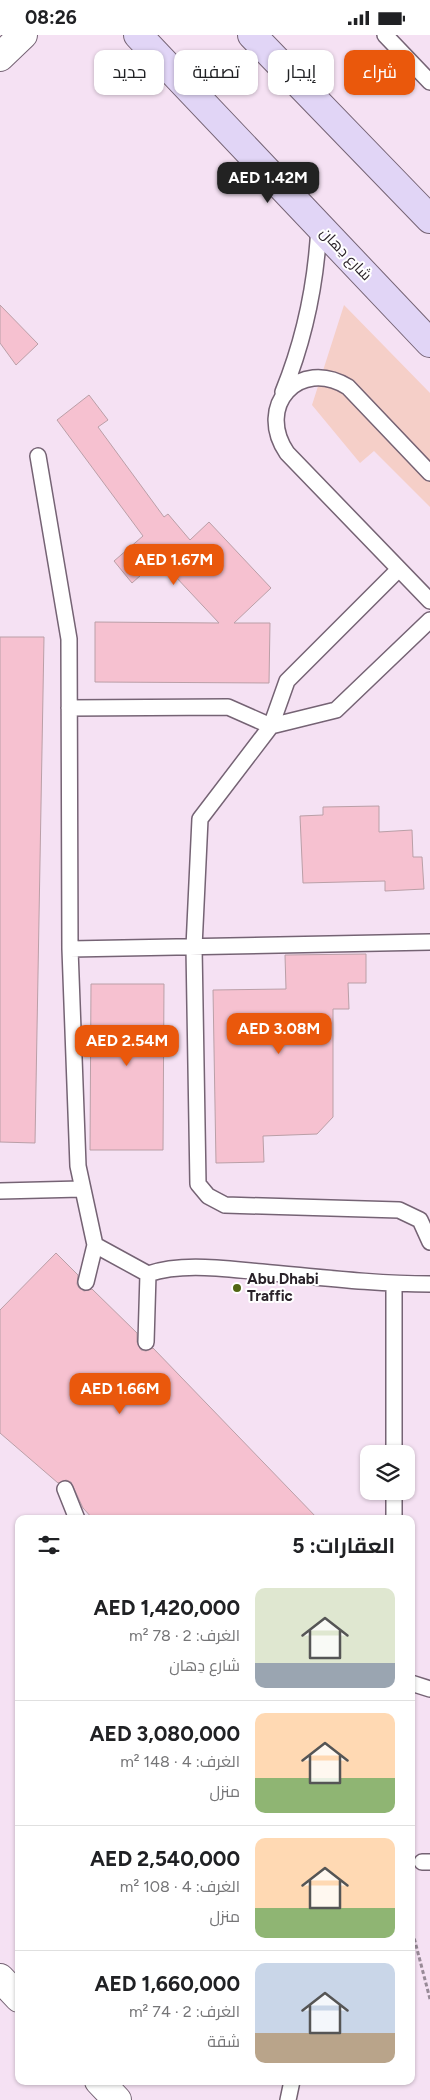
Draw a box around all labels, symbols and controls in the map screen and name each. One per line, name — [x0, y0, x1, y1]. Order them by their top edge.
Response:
text: 08:26 — [25, 6, 77, 29]
chip: جديد — [94, 50, 164, 95]
chip: تصفية — [174, 50, 258, 95]
chip: إيجار — [268, 50, 334, 95]
chip: شراء — [344, 50, 415, 95]
pin: AED 1.42M — [211, 161, 325, 204]
text: AED 1.42M — [228, 168, 308, 187]
street label: شارع دِهان — [315, 224, 376, 286]
pin: AED 1.67M — [117, 543, 231, 586]
text: AED 1.67M — [135, 550, 213, 569]
pin: AED 3.08M — [222, 1013, 336, 1055]
text: AED 3.08M — [238, 1019, 320, 1038]
pin: AED 2.54M — [70, 1025, 184, 1067]
text: AED 2.54M — [86, 1031, 168, 1050]
place label: Abu Dhabi Traffic — [247, 1270, 319, 1305]
marker: Abu Dhabi Traffic — [231, 1282, 243, 1294]
pin: AED 1.66M — [63, 1373, 177, 1415]
text: AED 1.66M — [81, 1379, 159, 1398]
map controls — [360, 1445, 415, 1500]
button: layers — [360, 1445, 415, 1500]
icon: filters — [35, 1531, 63, 1559]
text: العقارات: 5 — [292, 1533, 395, 1558]
text: AED 1,420,000 — [93, 1595, 240, 1620]
icon: home — [295, 1608, 355, 1668]
text: الغرف: 2 · 78 m² — [129, 1626, 240, 1645]
text: شارع دِهان — [169, 1656, 240, 1675]
text: AED 3,080,000 — [90, 1721, 240, 1746]
icon: home — [295, 1733, 355, 1793]
text: الغرف: 4 · 148 m² — [120, 1752, 240, 1771]
text: منزل — [210, 1782, 240, 1801]
text: AED 2,540,000 — [90, 1846, 240, 1871]
icon: home — [295, 1858, 355, 1918]
text: الغرف: 4 · 108 m² — [120, 1877, 240, 1896]
text: منزل — [210, 1907, 240, 1926]
text: AED 1,660,000 — [94, 1971, 240, 1996]
icon: home — [295, 1983, 355, 2043]
text: الغرف: 2 · 74 m² — [129, 2002, 240, 2021]
text: شقة — [207, 2032, 240, 2051]

